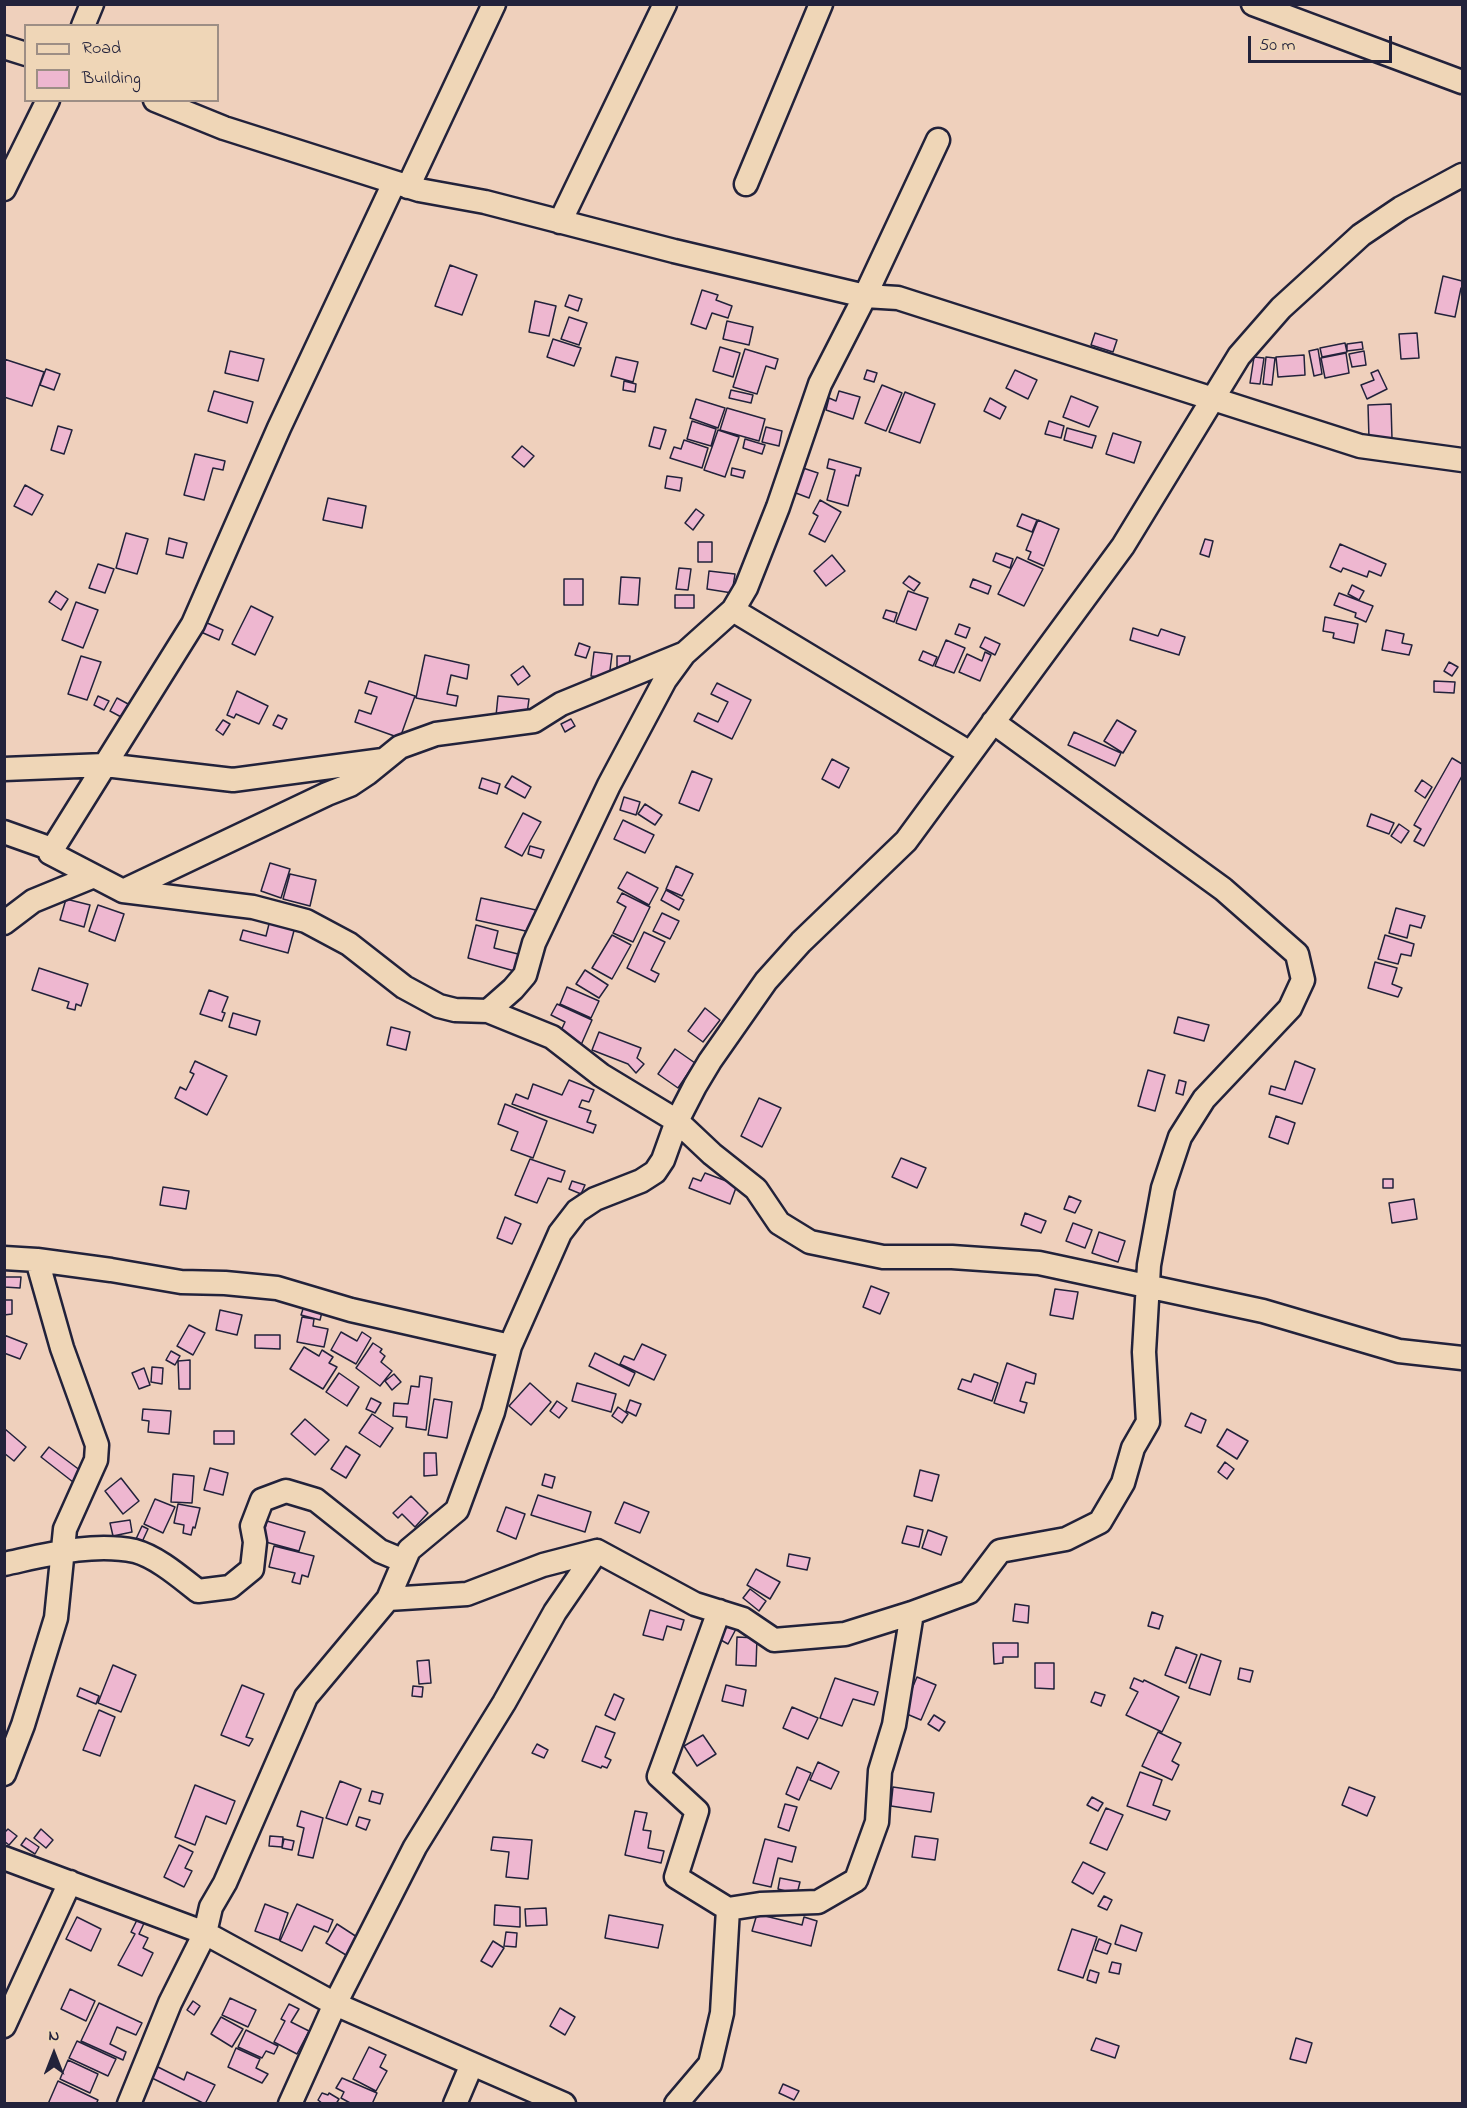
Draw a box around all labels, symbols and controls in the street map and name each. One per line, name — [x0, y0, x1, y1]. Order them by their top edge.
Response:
legend — [24, 24, 219, 102]
scale bar — [1251, 24, 1395, 62]
text: 50 m — [1259, 33, 1296, 59]
text: Road — [82, 36, 121, 62]
text: Building — [82, 66, 141, 92]
north arrow — [24, 2024, 84, 2084]
text: N — [49, 2024, 59, 2048]

